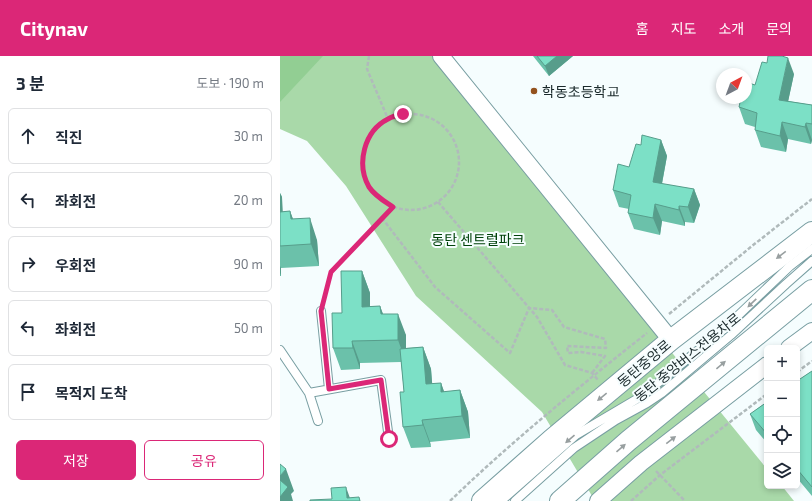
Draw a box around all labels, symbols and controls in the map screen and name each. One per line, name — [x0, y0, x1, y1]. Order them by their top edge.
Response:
text: Citynav — [20, 17, 88, 40]
text: 홈 — [636, 20, 649, 37]
text: 지도 — [671, 20, 696, 37]
text: 소개 — [718, 20, 744, 37]
text: 문의 — [766, 20, 792, 37]
north arrow — [716, 68, 752, 104]
text: 3 분 — [16, 73, 45, 93]
text: 도보 · 190 m — [196, 75, 264, 91]
place label: 학동초등학교 — [542, 83, 619, 100]
marker: 학동초등학교 — [529, 86, 539, 96]
route end — [394, 105, 412, 123]
icon: ahead — [17, 125, 39, 147]
text: 직진 — [55, 128, 83, 146]
text: 30 m — [234, 128, 263, 144]
icon: left — [17, 189, 39, 211]
text: 좌회전 — [55, 192, 96, 210]
text: 20 m — [234, 192, 263, 208]
park label: 동탄 센트럴파크 — [431, 231, 525, 248]
one-way arrow — [775, 251, 786, 259]
icon: right — [17, 253, 39, 275]
text: 우회전 — [55, 256, 96, 274]
text: 90 m — [233, 256, 263, 272]
one-way arrow — [747, 298, 757, 307]
street label: 동탄 중앙버스전용차로 — [630, 309, 744, 405]
icon: left — [17, 317, 39, 339]
text: 좌회전 — [55, 320, 96, 338]
text: 50 m — [234, 320, 263, 336]
street label: 동탄중앙로 — [614, 336, 674, 390]
map controls — [764, 345, 800, 489]
button: + — [764, 345, 800, 381]
one-way arrow — [716, 360, 726, 369]
icon: arrive — [17, 381, 39, 403]
button: − — [764, 381, 800, 417]
text: 목적지 도착 — [55, 384, 127, 402]
one-way arrow — [597, 393, 608, 402]
button: locate — [764, 417, 800, 453]
route start — [380, 430, 398, 448]
one-way arrow — [566, 434, 575, 443]
one-way arrow — [665, 435, 676, 444]
button: 저장 — [16, 440, 136, 480]
button: 공유 — [144, 440, 264, 480]
one-way arrow — [616, 443, 626, 452]
button: layers — [764, 453, 800, 489]

